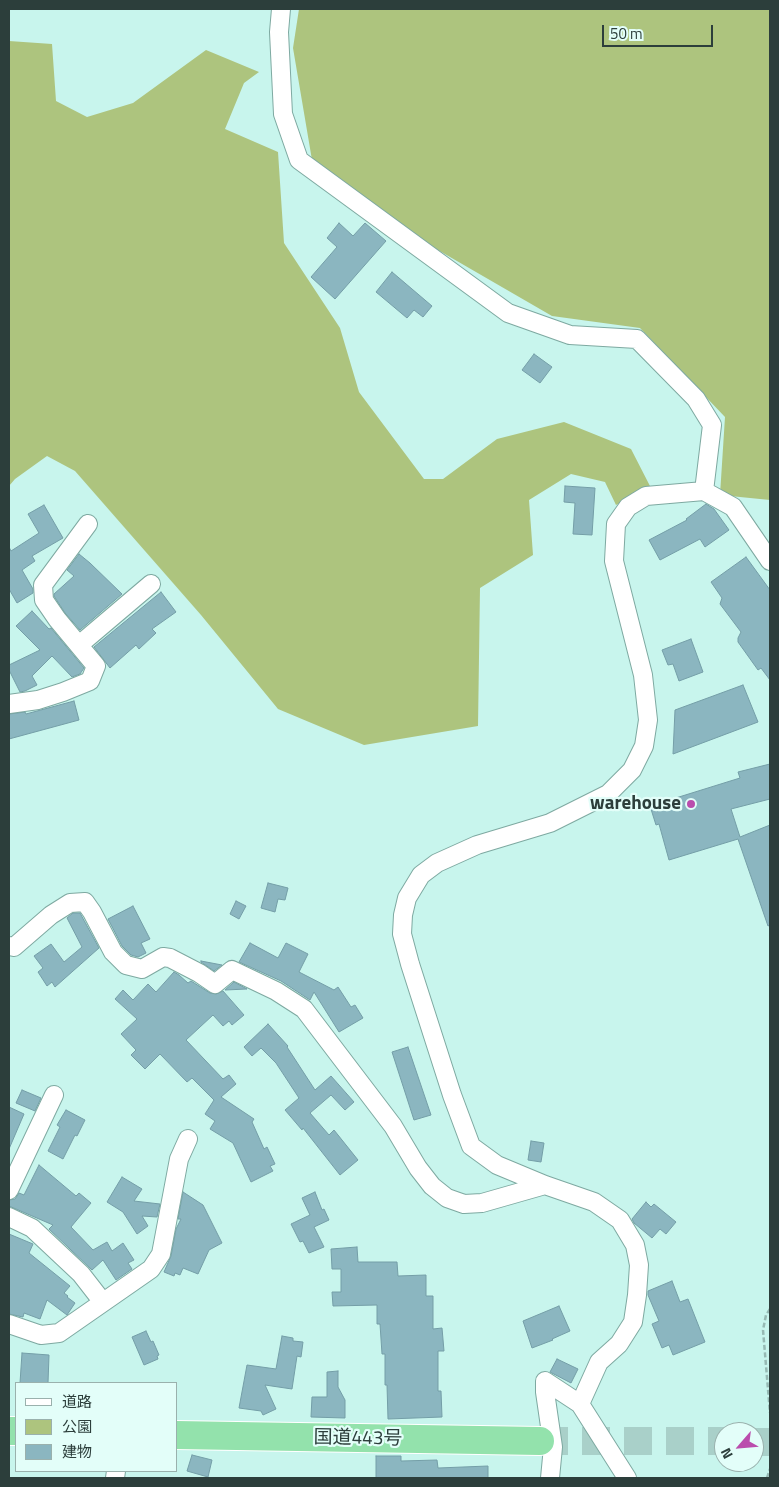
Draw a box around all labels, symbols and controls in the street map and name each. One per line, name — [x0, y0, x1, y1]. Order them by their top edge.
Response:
scale bar — [604, 15, 715, 47]
text: 50 m — [610, 22, 643, 45]
place label: warehouse — [590, 793, 681, 815]
marker: warehouse — [685, 798, 697, 810]
legend — [15, 1382, 178, 1472]
text: 道路 — [62, 1390, 92, 1413]
text: 公園 — [62, 1415, 92, 1438]
north arrow — [714, 1422, 764, 1472]
street label: 国道443号 — [313, 1427, 403, 1451]
text: 建物 — [62, 1440, 92, 1463]
text: N — [715, 1445, 738, 1463]

